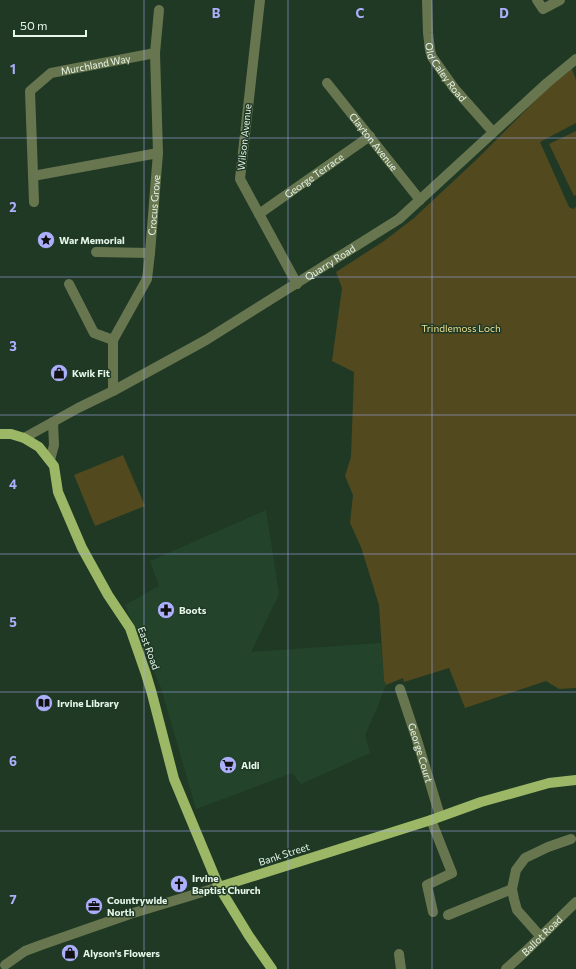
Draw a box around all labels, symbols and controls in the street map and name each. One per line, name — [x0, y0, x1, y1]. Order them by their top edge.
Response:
text: B — [212, 5, 221, 21]
text: C — [356, 5, 365, 21]
text: D — [499, 5, 509, 21]
scale bar — [14, 12, 86, 38]
text: 50 m — [20, 18, 48, 32]
street label: Old Caley Road — [423, 42, 469, 104]
street label: Murchland Way — [60, 52, 131, 77]
text: 1 — [10, 61, 16, 77]
street label: Wilson Avenue — [235, 103, 253, 171]
street label: Clayton Avenue — [347, 110, 400, 173]
street label: George Terrace — [282, 151, 346, 200]
street label: Crocus Grove — [145, 174, 162, 236]
text: 2 — [9, 199, 17, 215]
place icon: War Memorial — [36, 230, 56, 250]
place label: War Memorial — [59, 234, 125, 246]
street label: Quarry Road — [302, 242, 358, 283]
park label: Trindlemoss Loch — [421, 322, 501, 334]
text: 3 — [9, 338, 17, 354]
shop icon: Kwik Fit — [49, 363, 69, 383]
place label: Kwik Fit — [72, 367, 110, 379]
text: 4 — [9, 476, 17, 492]
pharmacy icon: Boots — [156, 600, 176, 620]
place label: Boots — [179, 604, 207, 616]
text: 5 — [9, 614, 17, 630]
street label: East Road — [136, 625, 162, 671]
library icon: Irvine Library — [34, 693, 54, 713]
place label: Irvine Library — [57, 697, 119, 709]
street label: George Court — [406, 721, 436, 784]
text: 6 — [9, 753, 17, 769]
supermarket icon: Aldi — [218, 755, 238, 775]
place label: Aldi — [241, 759, 260, 771]
street label: Bank Street — [257, 840, 311, 868]
place label: Irvine Baptist Church — [192, 872, 261, 896]
church icon: Irvine Baptist Church — [169, 874, 189, 894]
text: 7 — [9, 891, 17, 907]
place label: Countrywide North — [107, 894, 167, 918]
office icon: Countrywide North — [84, 896, 104, 916]
street label: Ballot Road — [519, 913, 565, 958]
shop icon: Alyson's Flowers — [60, 943, 80, 963]
place label: Alyson's Flowers — [83, 947, 160, 959]

